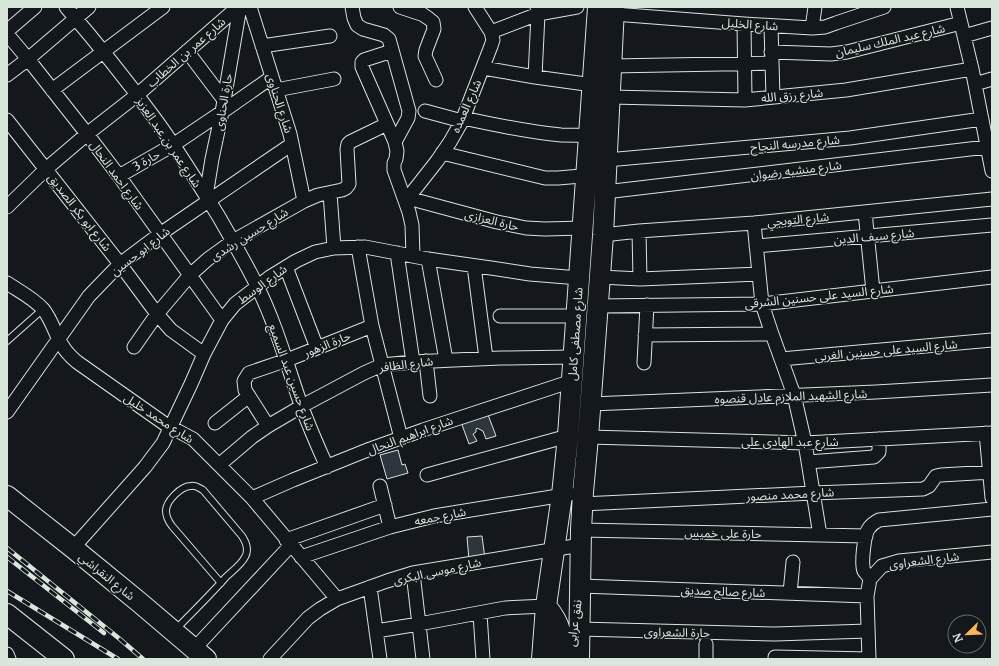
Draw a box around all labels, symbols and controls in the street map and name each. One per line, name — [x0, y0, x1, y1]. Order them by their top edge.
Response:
street label: شارع عمر بن الخطاب — [144, 14, 230, 92]
street label: شارع الخليل — [721, 15, 779, 35]
street label: شارع عبد الملك سليمان — [834, 20, 947, 62]
street label: شارع الحناوى — [261, 71, 297, 135]
street label: حارة الحناوى — [211, 72, 235, 132]
street label: شارع العمده — [448, 77, 486, 136]
street label: شارع رزق الله — [760, 85, 824, 107]
street label: شارع عمر بن عبد العزيز — [131, 93, 205, 191]
street label: شارع مدرسه النجاح — [750, 132, 841, 156]
street label: شارع احمد النحال — [85, 137, 147, 214]
street label: حارة 3 — [130, 146, 162, 174]
street label: شارع منشيه رضوان — [750, 157, 843, 185]
street label: شارع ابو بكر الصديق — [43, 170, 115, 255]
street label: شارع حسين رشدى — [207, 204, 292, 266]
street label: حارة العزازى — [463, 206, 521, 234]
street label: شارع التوبجي — [766, 209, 830, 232]
street label: شارع ابو حسين — [107, 223, 174, 280]
street label: شارع سيف الدين — [833, 225, 915, 249]
street label: شارع الوسط — [234, 261, 291, 309]
street label: شارع السيد على حسنين الشرقى — [744, 281, 894, 313]
street label: شارع مصطفى كامل — [564, 287, 588, 381]
street label: شارع حسين عبد السميع — [264, 321, 318, 433]
street label: حارة الزهور — [300, 328, 353, 361]
street label: شارع السيد على حسنين الغربى — [814, 336, 958, 366]
street label: شارع الظافر — [377, 353, 434, 377]
street label: شارع الشهيد الملازم عادل قنصوه — [714, 386, 868, 408]
street label: شارع محمد خليل — [120, 390, 197, 448]
street label: شارع ابراهيم النحال — [365, 413, 456, 459]
street label: شارع عبد الهادى على — [741, 434, 839, 451]
street label: شارع محمد منصور — [745, 484, 835, 506]
street label: شارع جمعه — [413, 504, 467, 530]
street label: حارة على خميس — [684, 525, 762, 541]
street label: شارع الشعراوى — [888, 548, 960, 574]
street label: شارع النقراشي — [74, 549, 138, 605]
street label: شارع موسى البكرى — [392, 554, 483, 590]
street label: شارع صالح صديق — [680, 582, 766, 602]
street label: نفق عرابى — [563, 599, 586, 648]
north arrow — [947, 614, 987, 654]
street label: حارة الشعراوى — [644, 624, 710, 640]
text: N — [950, 631, 966, 645]

